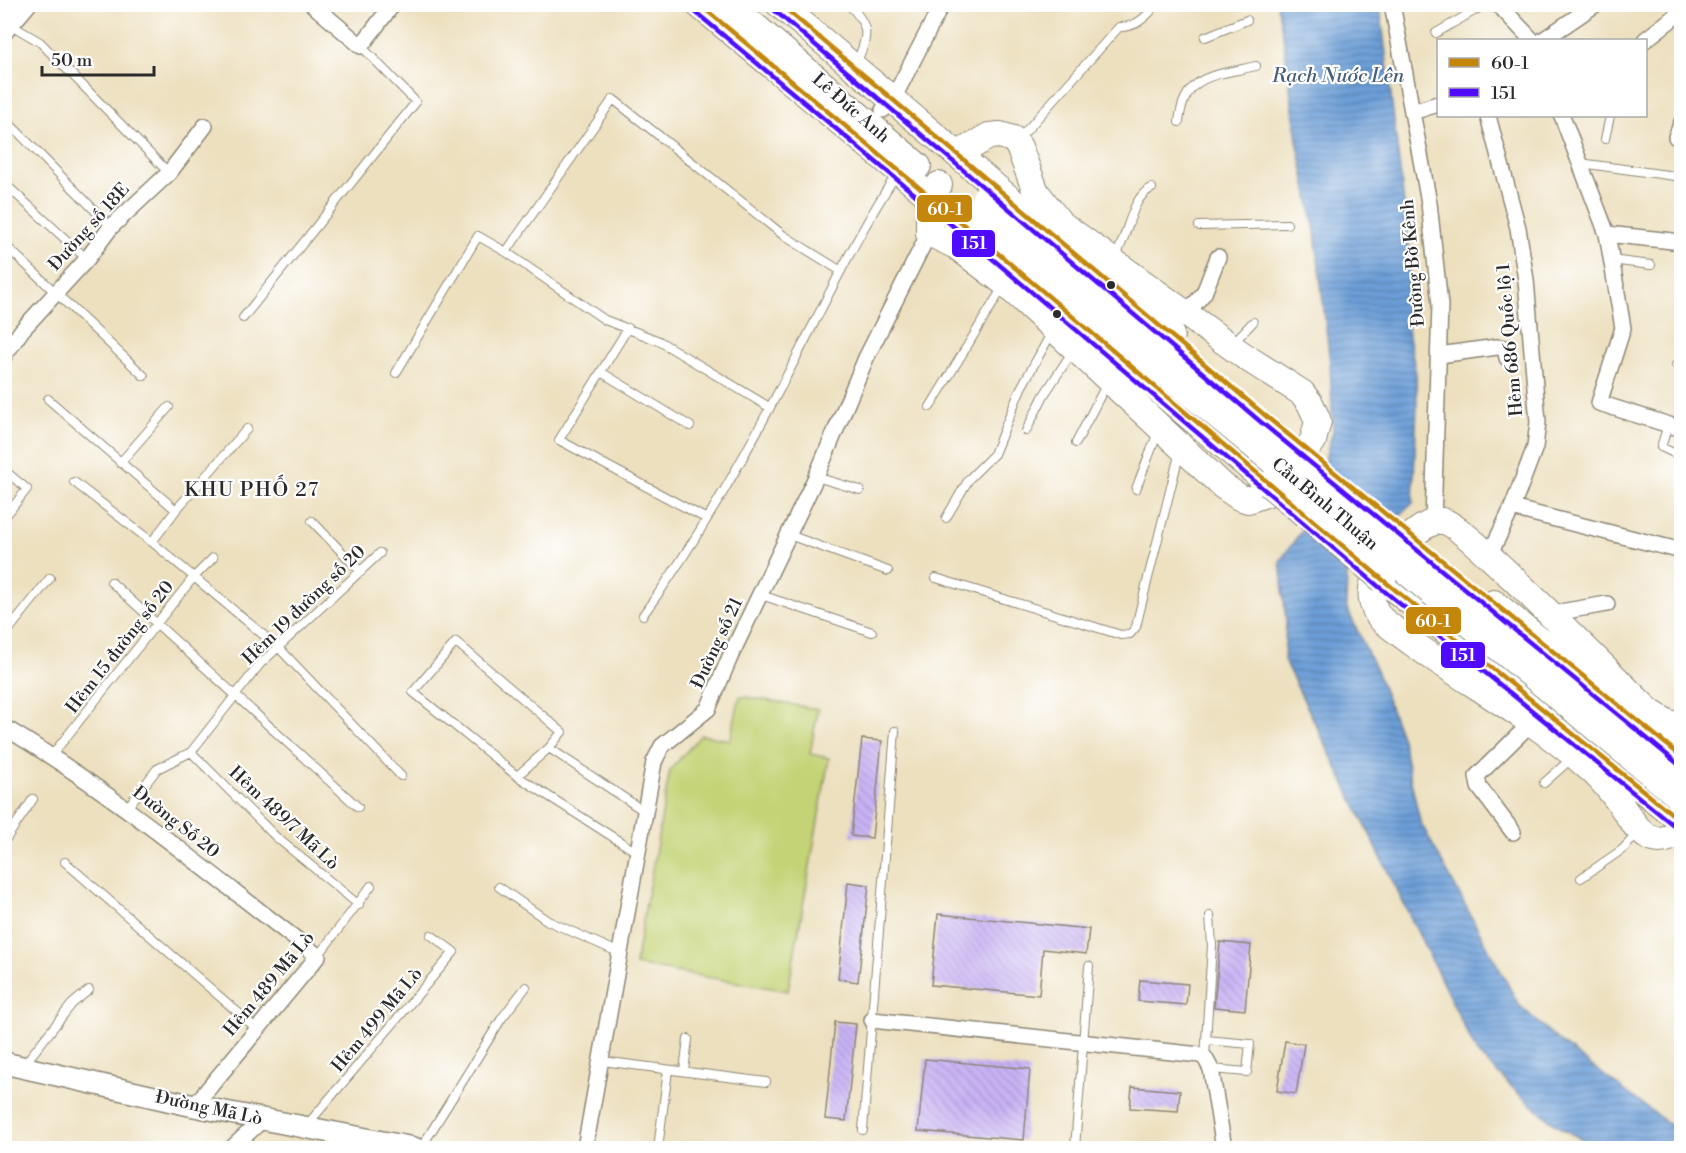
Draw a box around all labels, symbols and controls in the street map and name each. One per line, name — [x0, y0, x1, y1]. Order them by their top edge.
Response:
scale bar — [42, 39, 154, 77]
legend — [1437, 39, 1647, 117]
text: 50 m — [51, 49, 93, 72]
text: 60-1 — [1491, 52, 1529, 75]
water label: Rạch Nước Lên — [1271, 64, 1405, 89]
street label: Lê Đức Anh — [807, 68, 895, 148]
text: 151 — [1491, 82, 1517, 105]
street label: Đường số 18E — [43, 178, 135, 276]
line badge: 60-1 — [916, 194, 973, 223]
street label: Đường Bờ Kênh — [1396, 198, 1430, 328]
text: 60-1 — [927, 200, 963, 220]
line badge: 151 — [951, 229, 996, 258]
text: 151 — [961, 234, 987, 254]
street label: Hẻm 686 Quốc lộ 1 — [1492, 262, 1528, 418]
unlabelled marker — [1105, 279, 1117, 291]
unlabelled marker — [1051, 308, 1063, 320]
street label: Cầu Bình Thuận — [1267, 453, 1383, 556]
district label: KHU PHỐ 27 — [184, 474, 320, 503]
street label: Hẻm 19 đường số 20 — [237, 540, 371, 670]
street label: Hẻm 15 đường số 20 — [61, 576, 179, 718]
street label: Đường số 21 — [686, 593, 748, 692]
line badge: 60-1 — [1405, 606, 1462, 635]
text: 60-1 — [1415, 612, 1451, 632]
line badge: 151 — [1440, 641, 1486, 669]
text: 151 — [1450, 646, 1476, 666]
street label: Hẻm 489/7 Mã Lò — [224, 761, 344, 875]
street label: Đường Số 20 — [128, 781, 224, 863]
street label: Hẻm 489 Mã Lò — [218, 927, 320, 1041]
street label: Hẻm 499 Mã Lò — [326, 963, 428, 1077]
street label: Đường Mã Lò — [153, 1085, 265, 1131]

